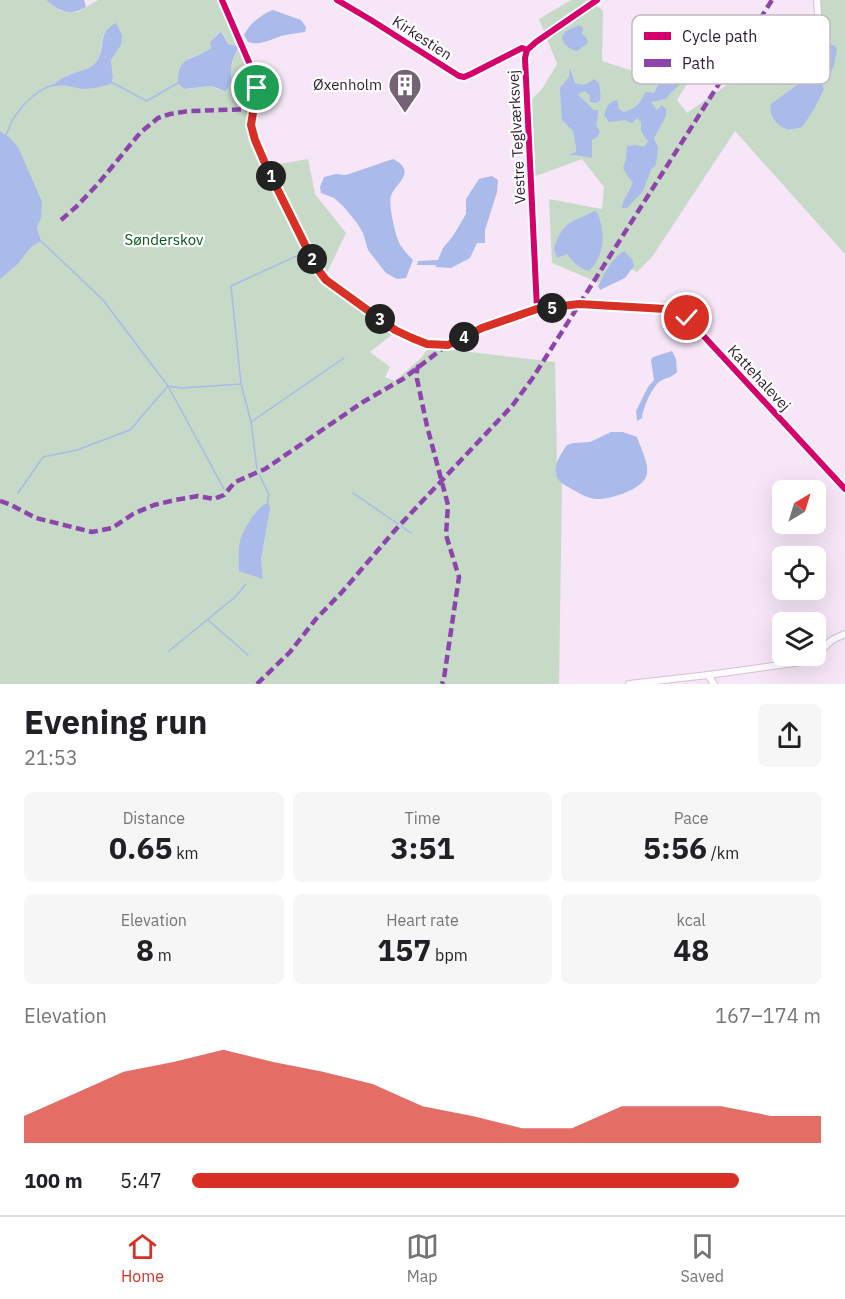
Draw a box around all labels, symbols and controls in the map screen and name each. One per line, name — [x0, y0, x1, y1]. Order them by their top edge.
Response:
street label: Kirkestien — [389, 11, 456, 64]
legend — [632, 15, 830, 84]
text: Cycle path — [682, 26, 757, 46]
text: Path — [682, 53, 715, 73]
pin — [231, 62, 282, 113]
building icon: Øxenholm — [387, 67, 423, 114]
street label: Vestre Teglværksvej — [504, 70, 529, 204]
icon: arrive — [240, 71, 273, 104]
place label: Øxenholm — [313, 75, 382, 94]
pin: 1 — [256, 161, 286, 191]
text: 1 — [266, 166, 276, 186]
park label: Sønderskov — [125, 230, 204, 249]
pin: 2 — [297, 244, 327, 274]
text: 2 — [307, 249, 317, 269]
pin — [661, 292, 712, 343]
pin: 5 — [537, 293, 567, 323]
text: 5 — [547, 298, 557, 318]
icon: check — [670, 301, 703, 334]
pin: 3 — [365, 304, 395, 334]
text: 3 — [375, 309, 385, 329]
pin: 4 — [449, 322, 479, 352]
text: 4 — [459, 327, 469, 347]
street label: Kattehalevej — [724, 341, 795, 415]
north arrow — [772, 480, 826, 534]
map controls — [772, 480, 826, 666]
button: locate — [772, 546, 826, 600]
button: layers — [772, 612, 826, 666]
text: Evening run — [24, 700, 208, 743]
button: share — [758, 704, 821, 767]
text: 21:53 — [24, 744, 78, 771]
text: Distance — [123, 808, 185, 828]
text: Time — [405, 808, 440, 828]
text: Pace — [674, 808, 709, 828]
text: 0.65 — [109, 828, 172, 867]
text: 3:51 — [391, 828, 454, 867]
text: 5:56 — [643, 828, 707, 867]
text: km — [172, 843, 199, 863]
text: /km — [707, 843, 739, 863]
text: Elevation — [121, 910, 187, 930]
text: Heart rate — [386, 910, 459, 930]
text: kcal — [677, 910, 706, 930]
text: 8 — [136, 930, 154, 969]
text: 157 — [377, 930, 431, 969]
text: 48 — [673, 930, 709, 969]
text: m — [154, 945, 172, 965]
text: bpm — [431, 945, 468, 965]
text: Elevation — [24, 1002, 107, 1029]
text: 167–174 m — [715, 1002, 821, 1029]
text: 100 m — [24, 1167, 83, 1194]
text: 5:47 — [120, 1167, 162, 1194]
tab: Home — [121, 1230, 164, 1286]
tab: Map — [406, 1230, 439, 1286]
tab: Saved — [681, 1230, 724, 1286]

